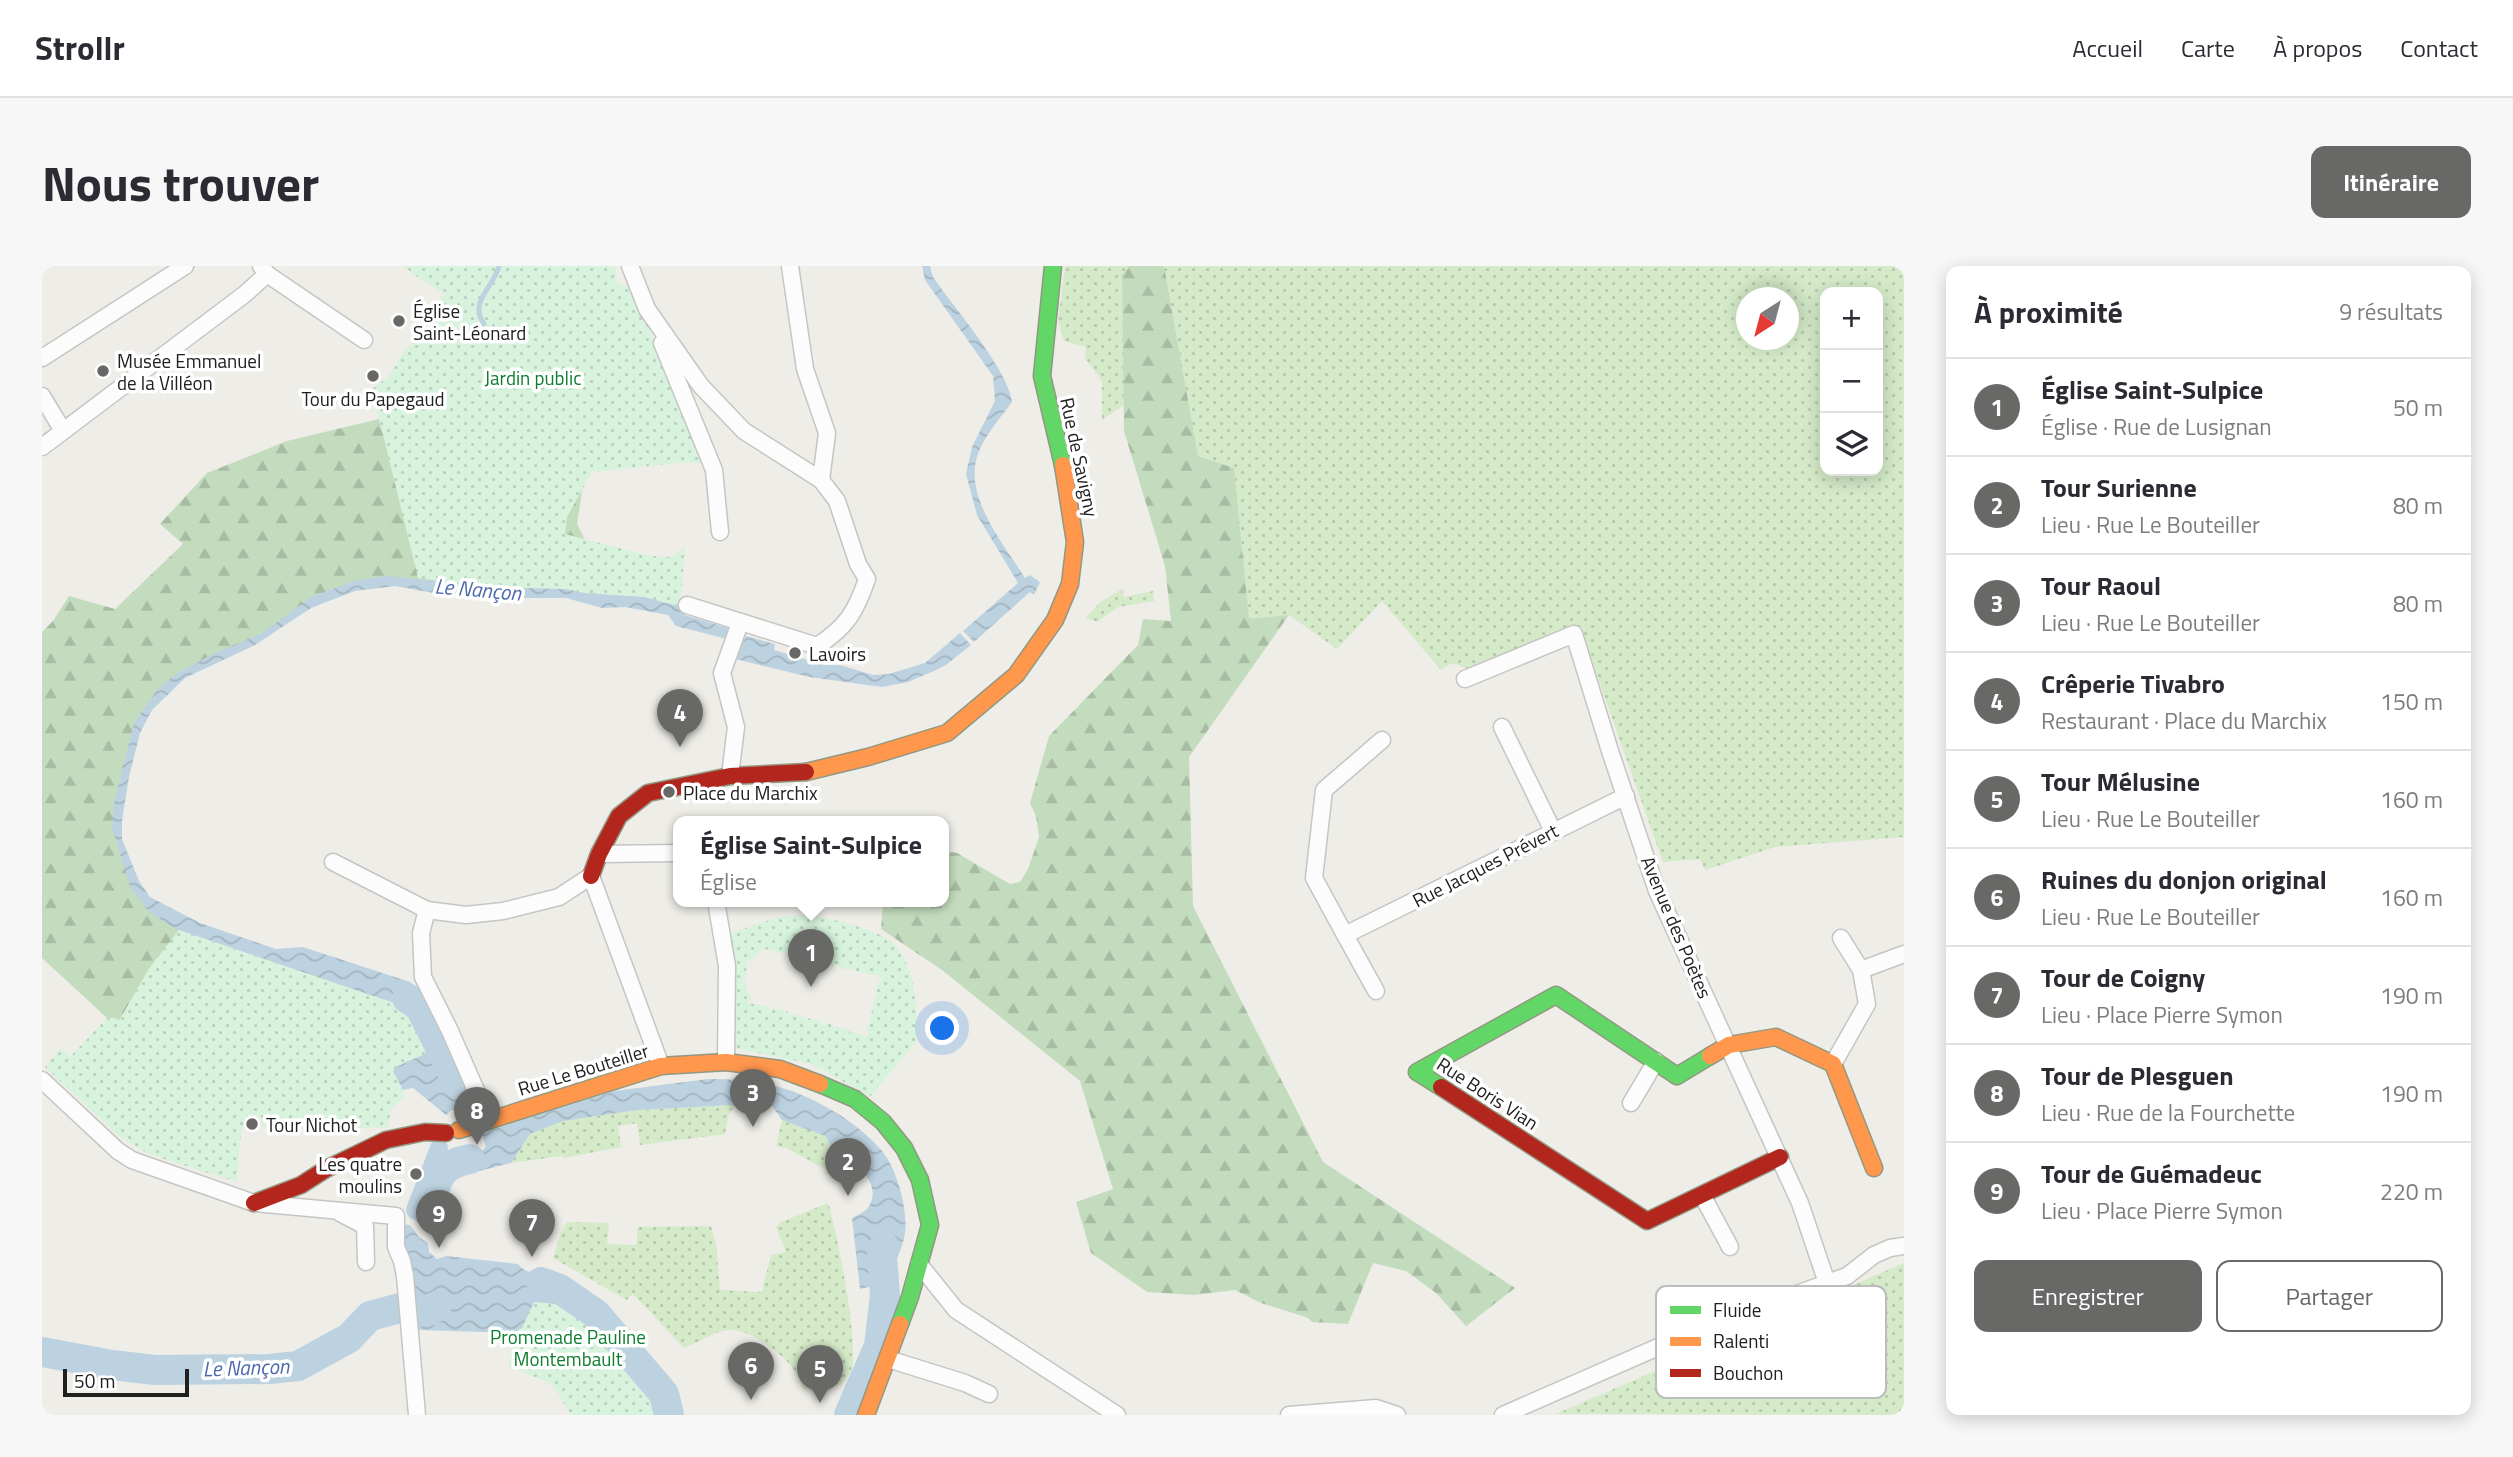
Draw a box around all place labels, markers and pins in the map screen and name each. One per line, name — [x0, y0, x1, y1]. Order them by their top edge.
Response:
place label: Église Saint-Léonard — [413, 296, 526, 347]
marker: Église Saint-Léonard — [391, 313, 407, 329]
place label: Musée Emmanuel de la Villéon — [117, 346, 261, 397]
marker: Musée Emmanuel de la Villéon — [95, 363, 111, 379]
marker: Tour du Papegaud — [365, 368, 381, 384]
place label: Tour du Papegaud — [301, 384, 445, 413]
place label: Lavoirs — [809, 639, 866, 668]
marker: Lavoirs — [787, 645, 803, 661]
pin: 4 — [657, 689, 703, 747]
place label: Place du Marchix — [683, 778, 818, 807]
marker: Place du Marchix — [661, 784, 677, 800]
pin: 1 — [788, 929, 834, 987]
pin: 3 — [730, 1069, 776, 1127]
pin: 8 — [454, 1087, 500, 1145]
place label: Tour Nichot — [266, 1110, 358, 1139]
marker: Tour Nichot — [244, 1116, 260, 1132]
pin: 2 — [825, 1138, 871, 1196]
place label: Les quatre moulins — [318, 1149, 402, 1200]
marker: Les quatre moulins — [408, 1166, 424, 1182]
pin: 9 — [416, 1190, 462, 1248]
pin: 7 — [509, 1199, 555, 1257]
pin: 6 — [728, 1342, 774, 1400]
pin: 5 — [797, 1345, 843, 1403]

